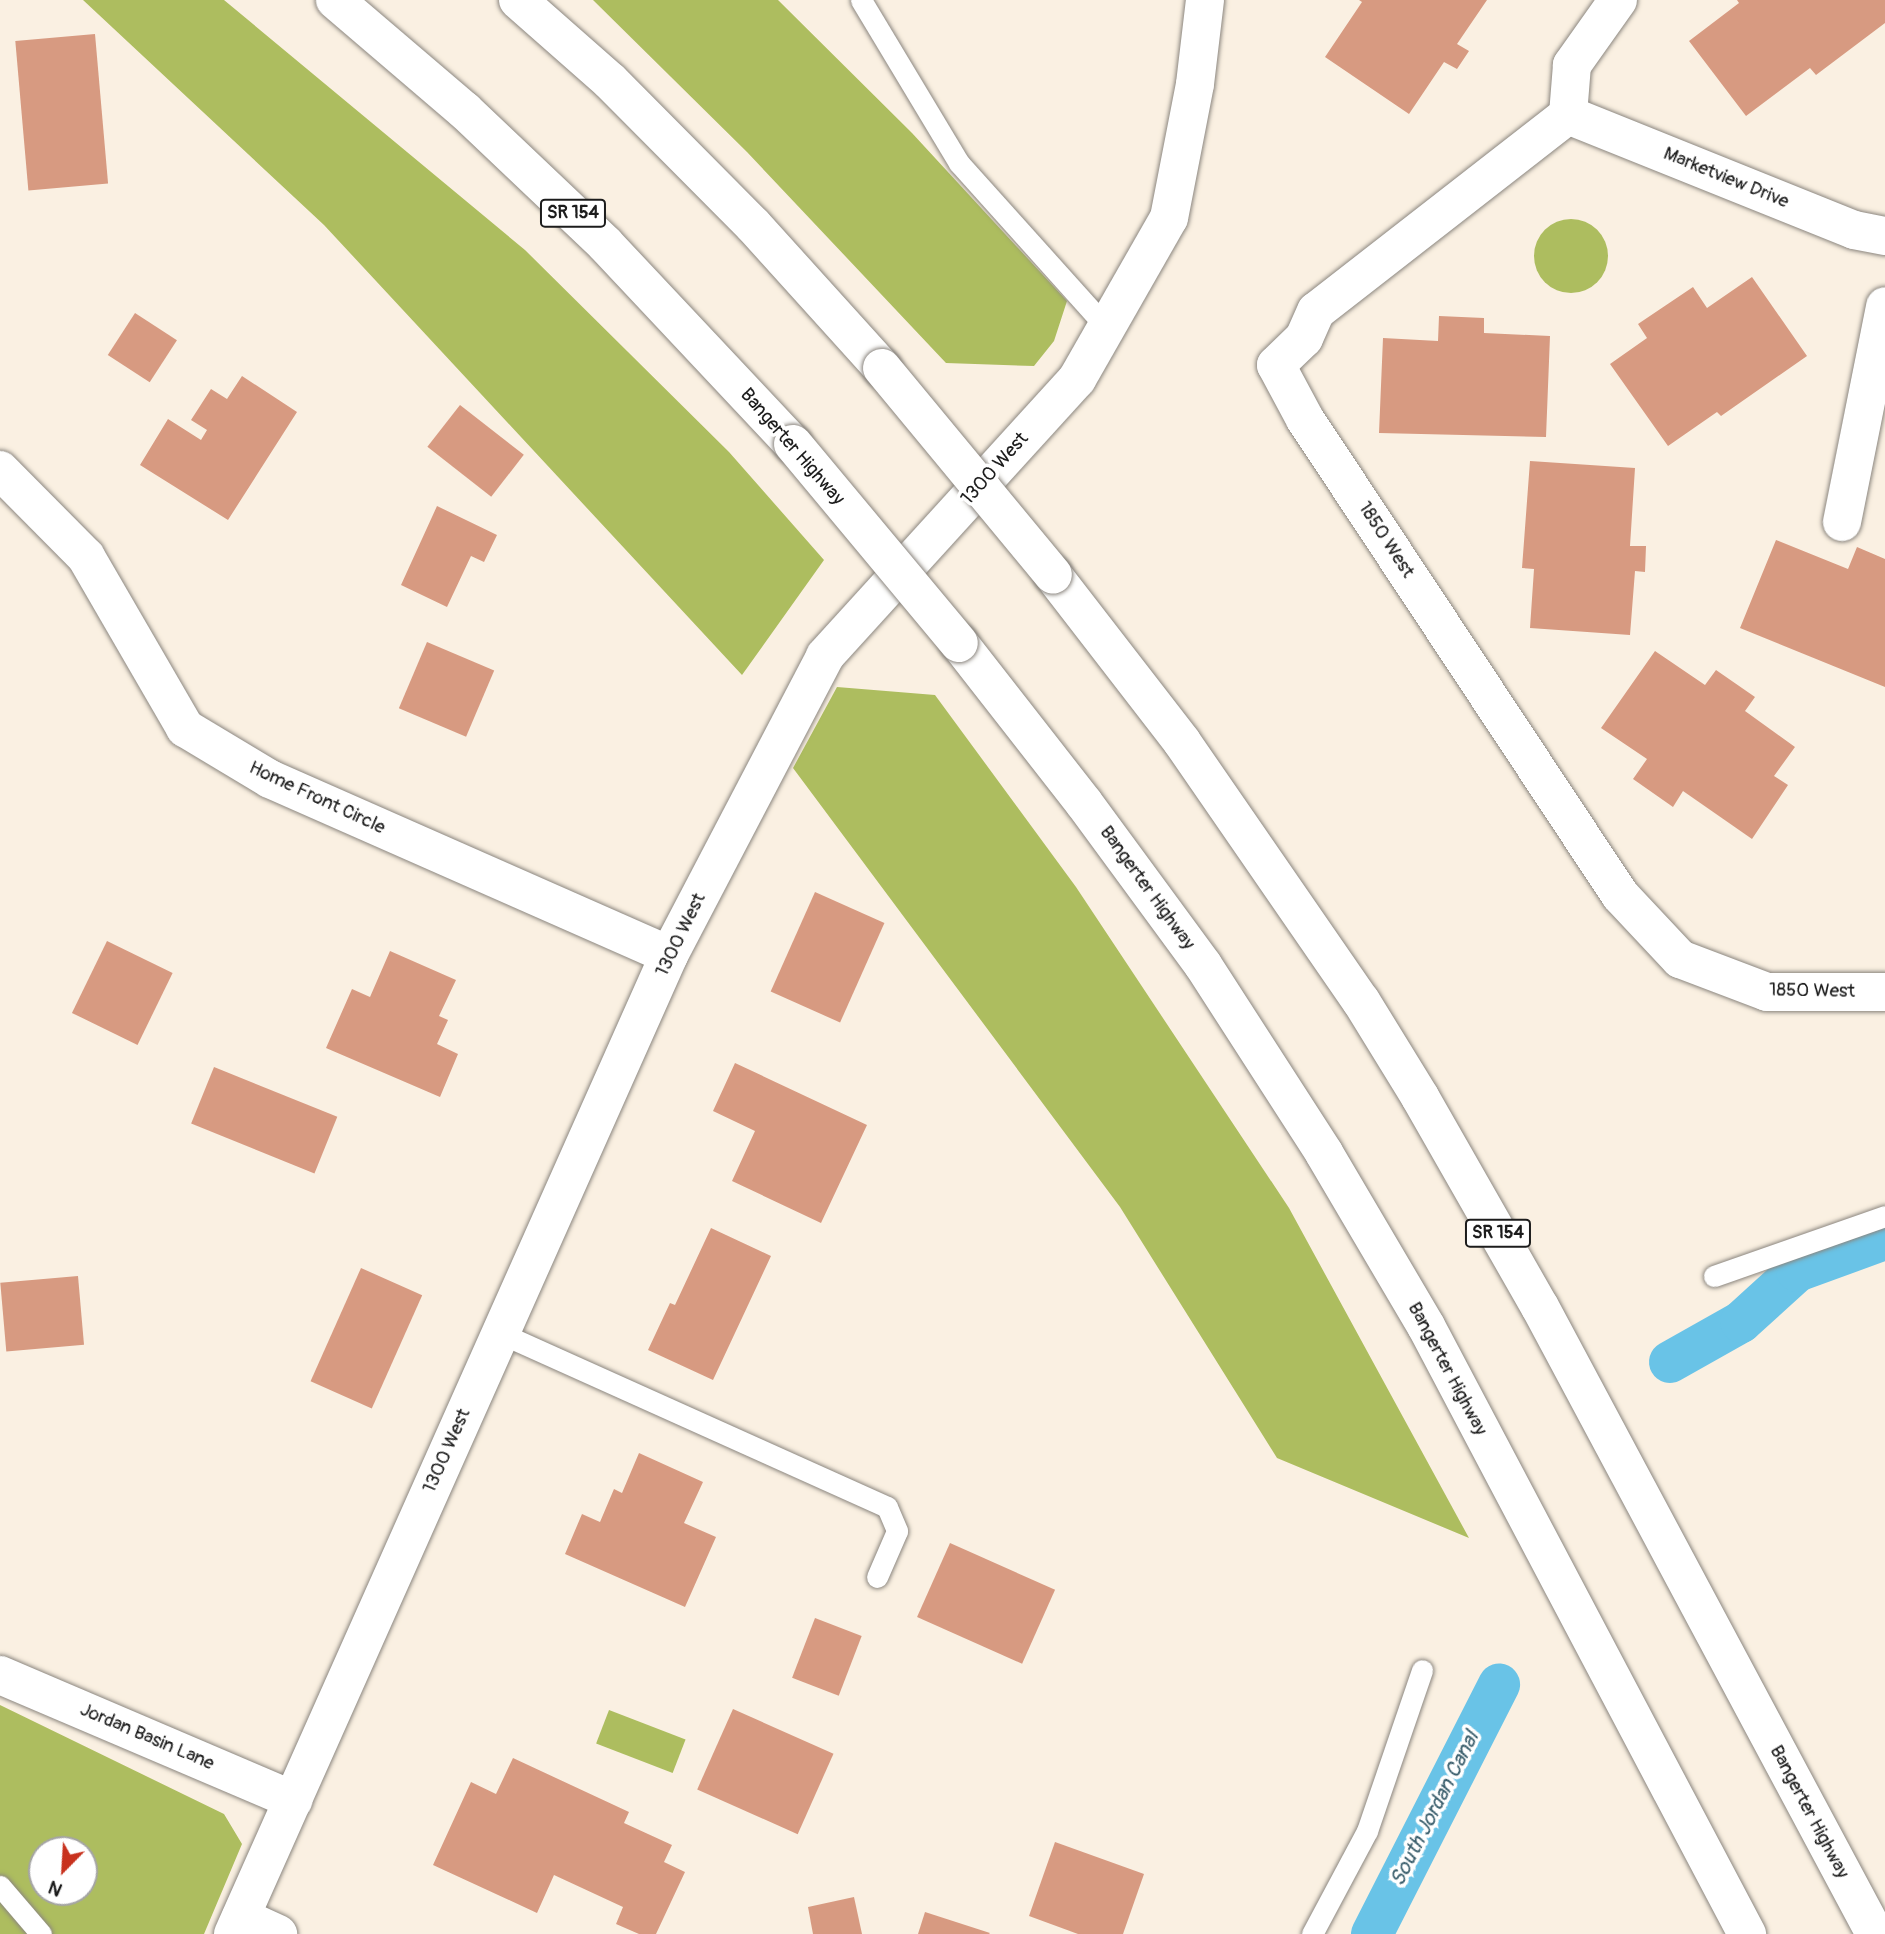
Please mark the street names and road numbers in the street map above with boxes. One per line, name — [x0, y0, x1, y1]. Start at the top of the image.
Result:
street label: Marketview Drive — [1660, 143, 1792, 213]
road number: SR 154 — [540, 198, 606, 228]
street label: Bangerter Highway — [735, 384, 849, 510]
street label: 1300 West — [956, 428, 1034, 510]
street label: 1850 West — [1353, 498, 1419, 582]
street label: Home Front Circle — [245, 756, 389, 840]
street label: Bangerter Highway — [1095, 822, 1199, 954]
street label: 1300 West — [651, 890, 711, 980]
street label: 1850 West — [1769, 979, 1855, 1003]
road number: SR 154 — [1465, 1218, 1531, 1248]
street label: Bangerter Highway — [1402, 1299, 1492, 1439]
street label: 1300 West — [418, 1405, 476, 1497]
street label: Jordan Basin Lane — [77, 1698, 217, 1776]
street label: Bangerter Highway — [1764, 1742, 1854, 1882]

